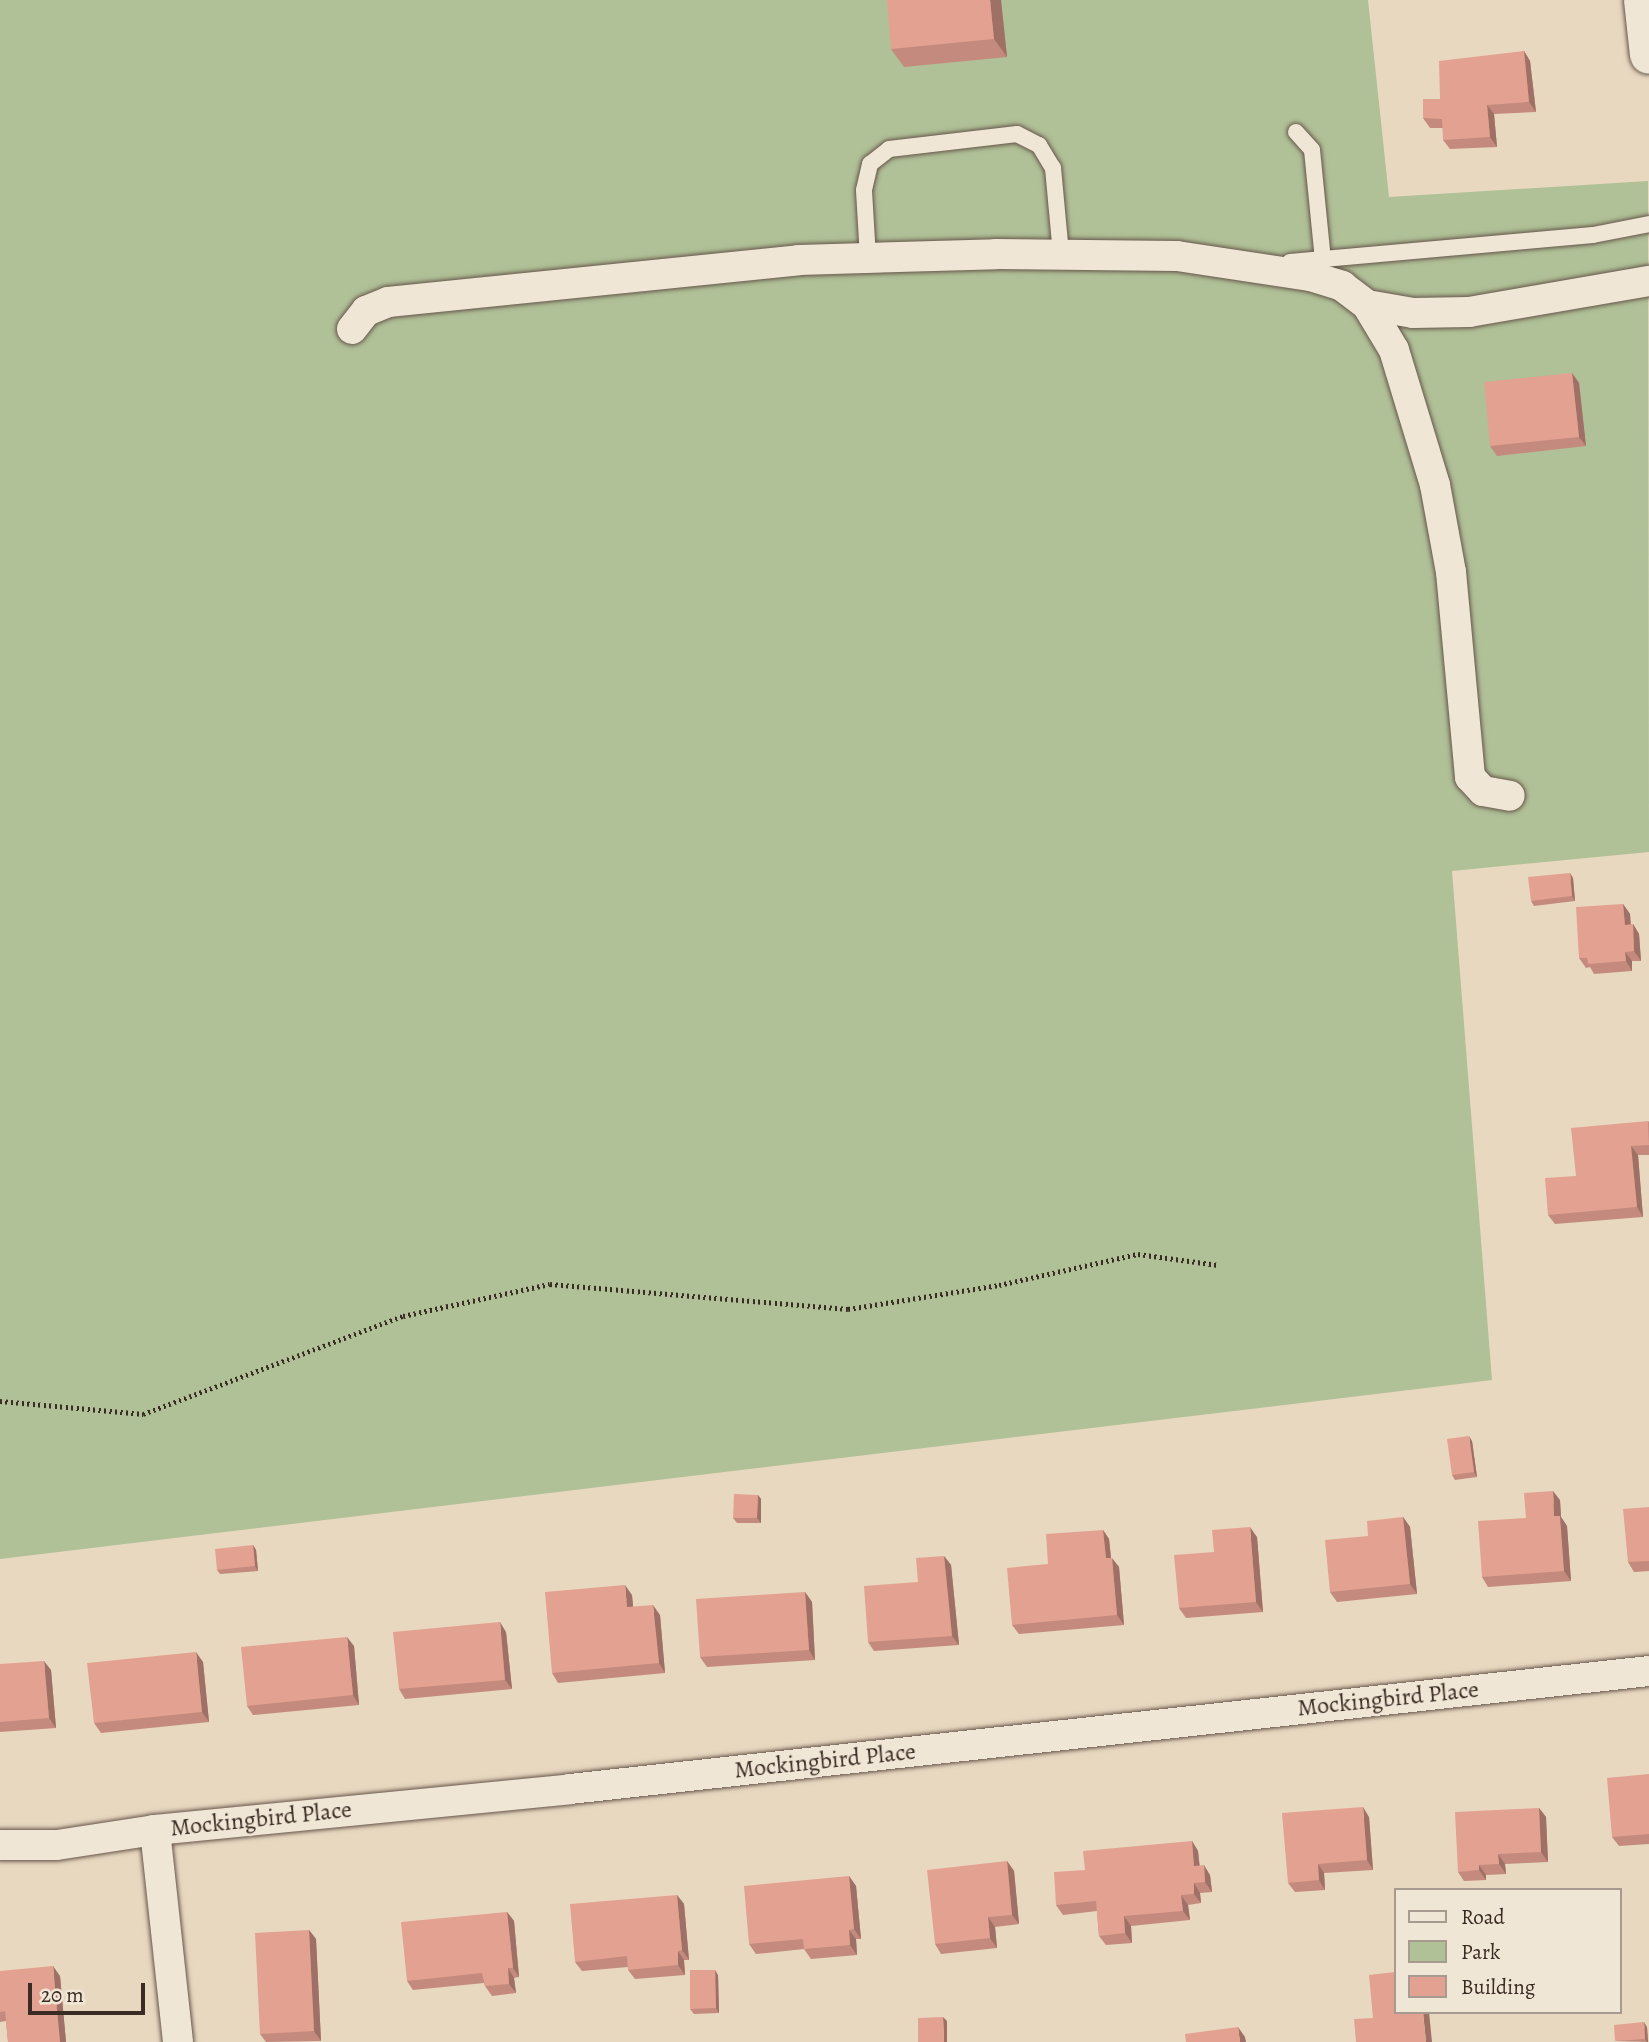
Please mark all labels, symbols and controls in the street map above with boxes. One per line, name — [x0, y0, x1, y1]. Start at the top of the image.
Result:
street label: Mockingbird Place — [1296, 1675, 1480, 1723]
street label: Mockingbird Place — [733, 1737, 917, 1785]
street label: Mockingbird Place — [169, 1795, 353, 1843]
legend — [1394, 1888, 1621, 2014]
text: Road — [1461, 1903, 1505, 1931]
text: Park — [1461, 1938, 1500, 1966]
scale bar — [32, 1968, 149, 2012]
text: Building — [1461, 1973, 1535, 2001]
text: 20 m — [41, 1981, 84, 2009]

